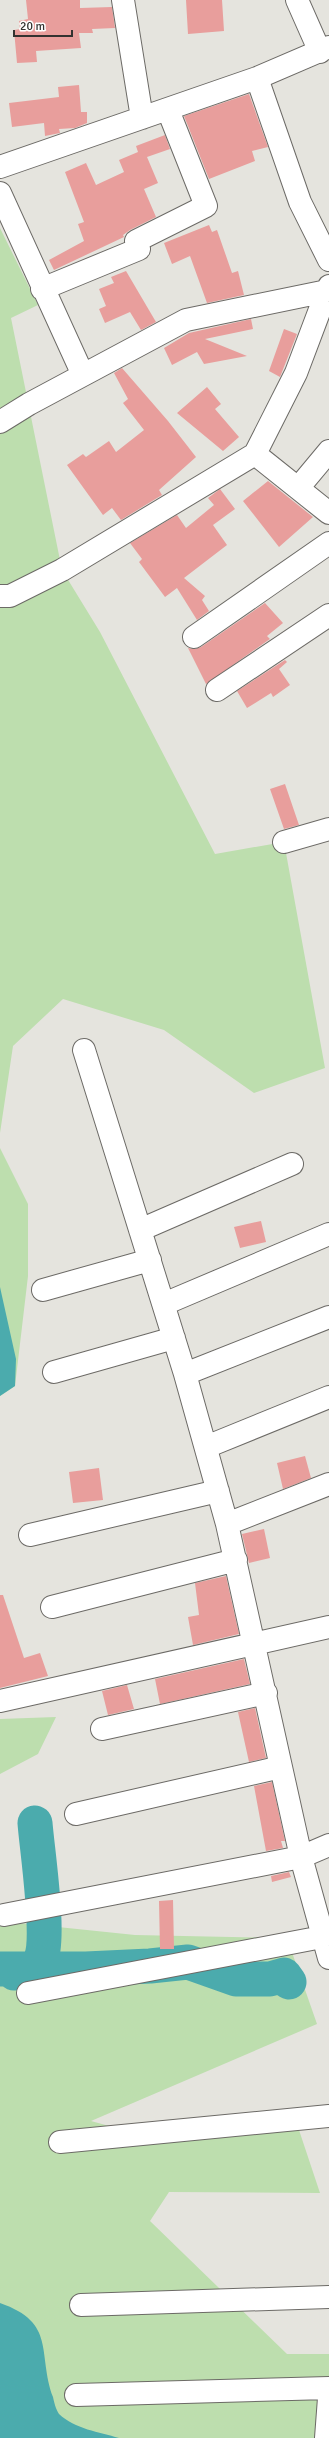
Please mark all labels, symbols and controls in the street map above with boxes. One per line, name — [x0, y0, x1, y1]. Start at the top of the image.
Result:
scale bar — [14, 12, 72, 38]
text: 20 m — [20, 19, 45, 34]

